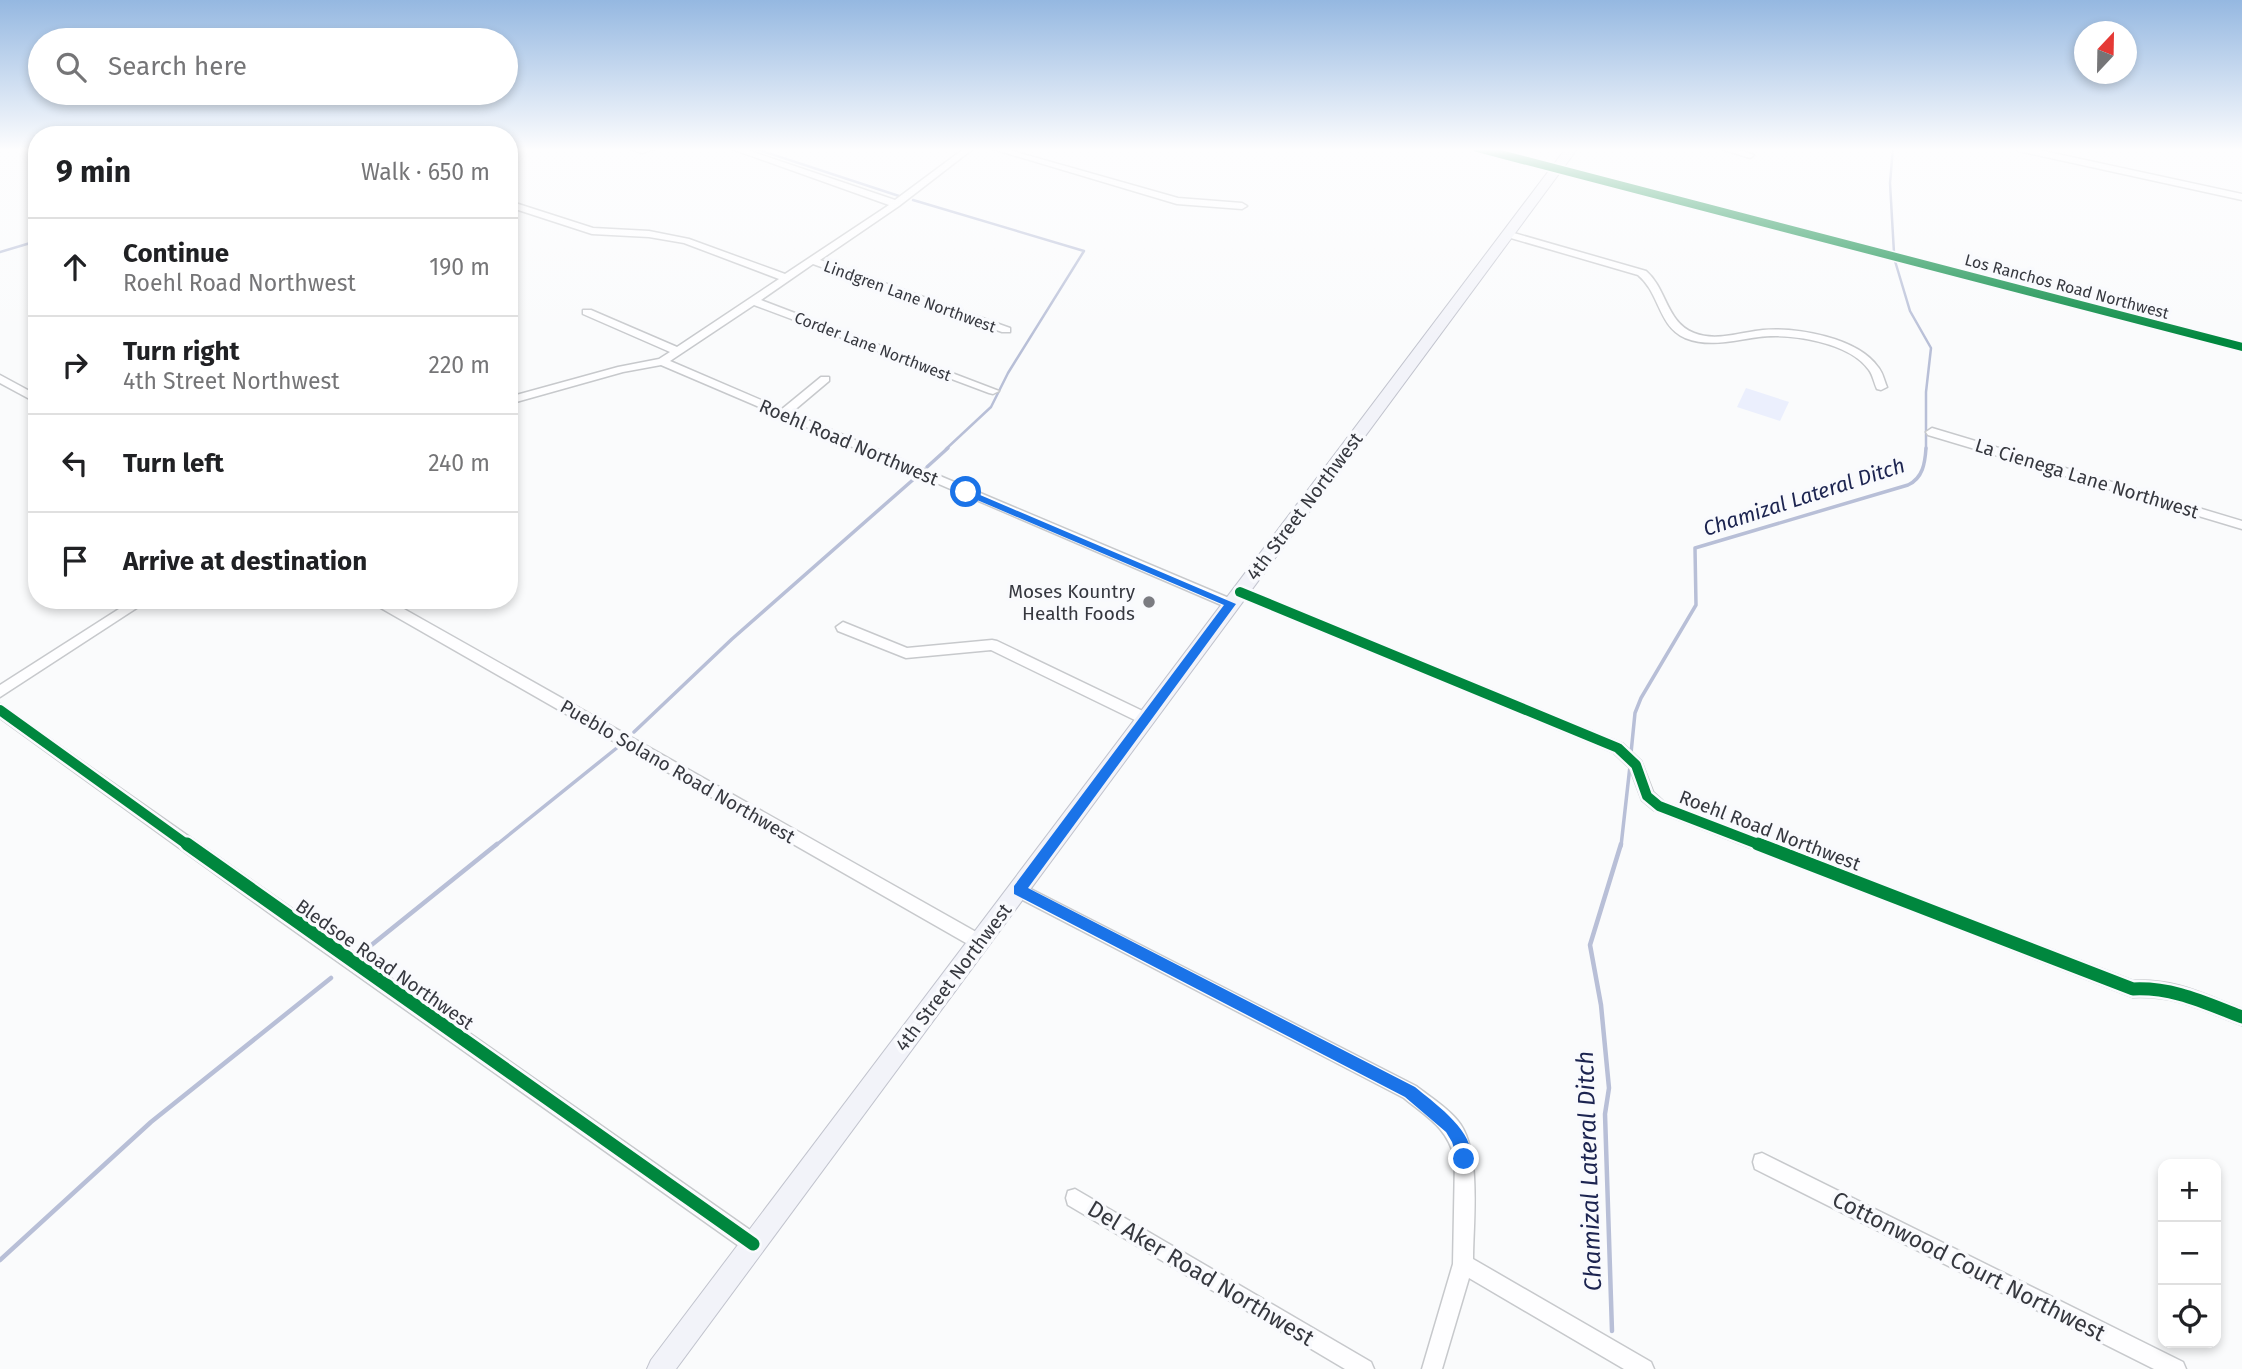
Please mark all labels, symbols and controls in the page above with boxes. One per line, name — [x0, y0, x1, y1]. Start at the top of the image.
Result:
north arrow — [2074, 21, 2137, 84]
search box — [28, 28, 518, 105]
icon: search — [52, 48, 90, 86]
text: Search here — [108, 51, 247, 82]
text: 9 min — [56, 154, 131, 190]
text: Walk · 650 m — [361, 158, 490, 186]
text: Continue — [123, 238, 229, 269]
icon: ahead — [56, 248, 94, 286]
street label: Los Ranchos Road Northwest — [1963, 250, 2171, 323]
text: 190 m — [429, 253, 490, 281]
street label: Lindgren Lane Northwest — [821, 256, 999, 337]
text: Roehl Road Northwest — [123, 269, 356, 297]
street label: Corder Lane Northwest — [792, 308, 954, 385]
text: Turn right — [123, 336, 240, 367]
icon: right — [56, 346, 94, 384]
text: 220 m — [429, 351, 490, 379]
text: 4th Street Northwest — [123, 367, 339, 395]
street label: Roehl Road Northwest — [756, 394, 942, 491]
street label: 4th Street Northwest — [1241, 428, 1367, 585]
street label: La Cienega Lane Northwest — [1972, 433, 2202, 524]
icon: left — [56, 444, 94, 482]
text: Turn left — [123, 448, 224, 479]
text: 240 m — [428, 449, 490, 477]
water label: Chamizal Lateral Ditch — [1700, 452, 1908, 542]
route start — [950, 476, 981, 507]
icon: arrive — [56, 542, 94, 580]
text: Arrive at destination — [123, 546, 367, 577]
place label: Moses Kountry Health Foods — [1008, 580, 1136, 625]
marker: Moses Kountry Health Foods — [1141, 594, 1157, 610]
street label: Pueblo Solano Road Northwest — [556, 695, 799, 848]
street label: Roehl Road Northwest — [1676, 785, 1864, 876]
street label: Bledsoe Road Northwest — [291, 894, 478, 1035]
street label: 4th Street Northwest — [890, 899, 1016, 1056]
water label: Chamizal Lateral Ditch — [1571, 1050, 1607, 1292]
route end — [1448, 1143, 1479, 1174]
map controls — [2158, 1159, 2221, 1348]
button: + — [2158, 1159, 2221, 1222]
street label: Cottonwood Court Northwest — [1828, 1185, 2111, 1347]
street label: Del Aker Road Northwest — [1083, 1194, 1320, 1352]
button: − — [2158, 1222, 2221, 1285]
button: locate — [2158, 1285, 2221, 1348]

